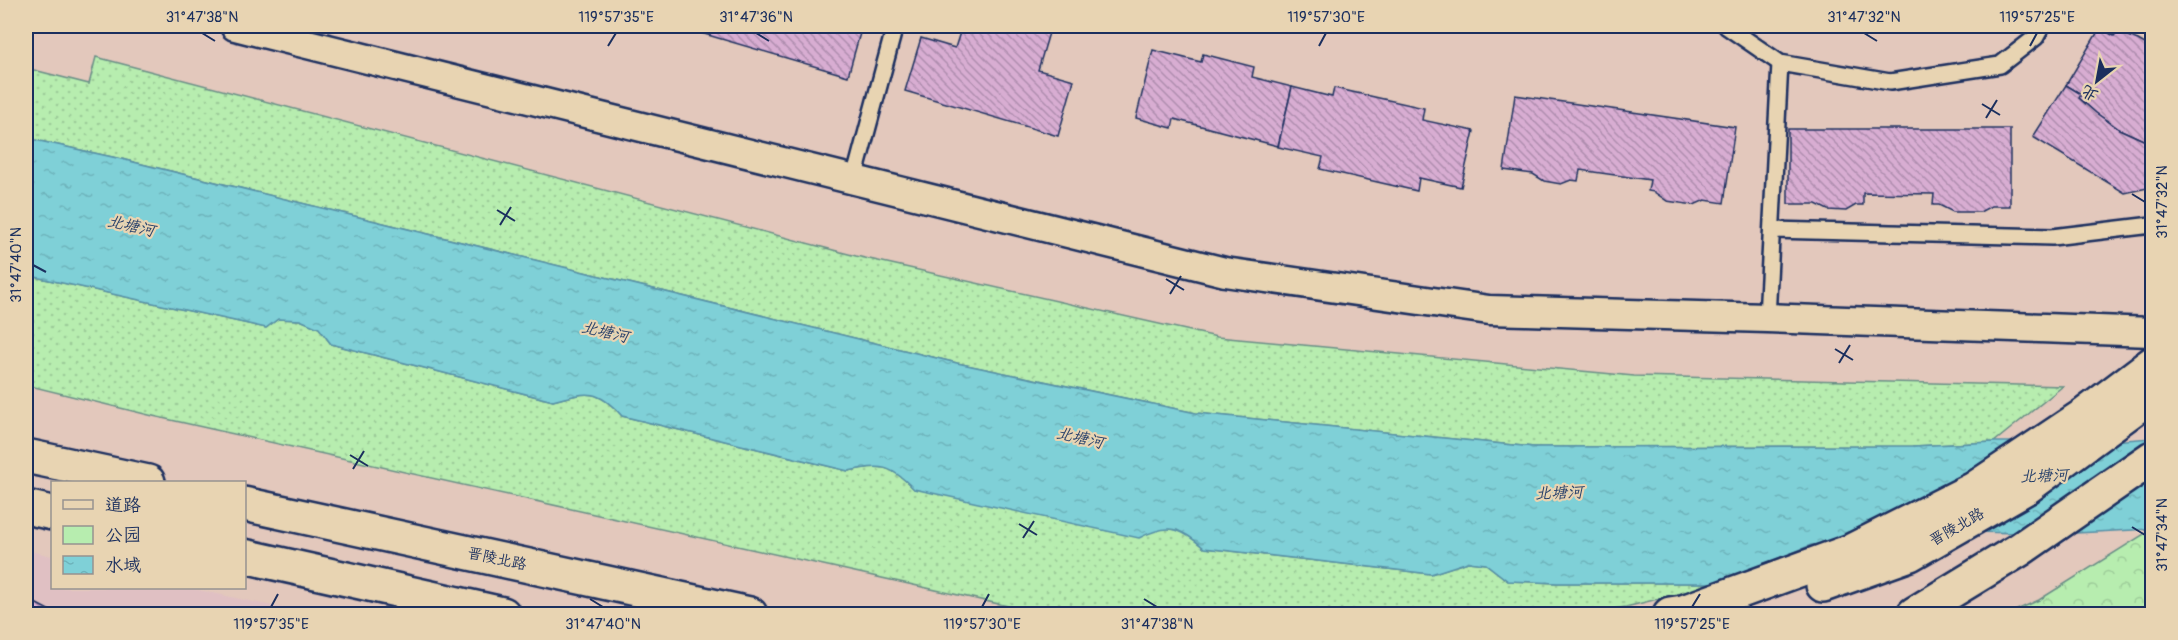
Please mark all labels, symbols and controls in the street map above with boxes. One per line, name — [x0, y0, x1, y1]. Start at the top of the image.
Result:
text: 31°47'38"N — [166, 8, 238, 27]
text: 119°57'35"E — [578, 8, 654, 27]
text: 31°47'36"N — [719, 8, 793, 27]
text: 119°57'30"E — [1287, 8, 1365, 27]
text: 31°47'32"N — [1827, 8, 1901, 27]
text: 119°57'25"E — [1999, 8, 2075, 27]
north arrow — [2067, 51, 2127, 111]
text: 北 — [2078, 80, 2102, 106]
text: 31°47'32"N — [2153, 165, 2172, 239]
water label: 北塘河 — [105, 211, 160, 242]
text: 31°47'40"N — [7, 227, 26, 303]
water label: 北塘河 — [579, 317, 634, 348]
water label: 北塘河 — [1054, 423, 1109, 454]
water label: 北塘河 — [2020, 465, 2071, 487]
legend — [51, 481, 246, 589]
water label: 北塘河 — [1535, 482, 1586, 504]
text: 道路 — [105, 494, 141, 517]
text: 31°47'34"N — [2153, 498, 2172, 572]
street label: 晋陵北路 — [1926, 504, 1988, 550]
text: 公园 — [105, 524, 141, 547]
street label: 晋陵北路 — [466, 543, 528, 575]
text: 水域 — [105, 554, 141, 577]
text: 119°57'35"E — [233, 615, 309, 634]
text: 31°47'40"N — [565, 615, 641, 634]
text: 119°57'30"E — [943, 615, 1021, 634]
text: 31°47'38"N — [1121, 615, 1193, 634]
text: 119°57'25"E — [1654, 615, 1730, 634]

